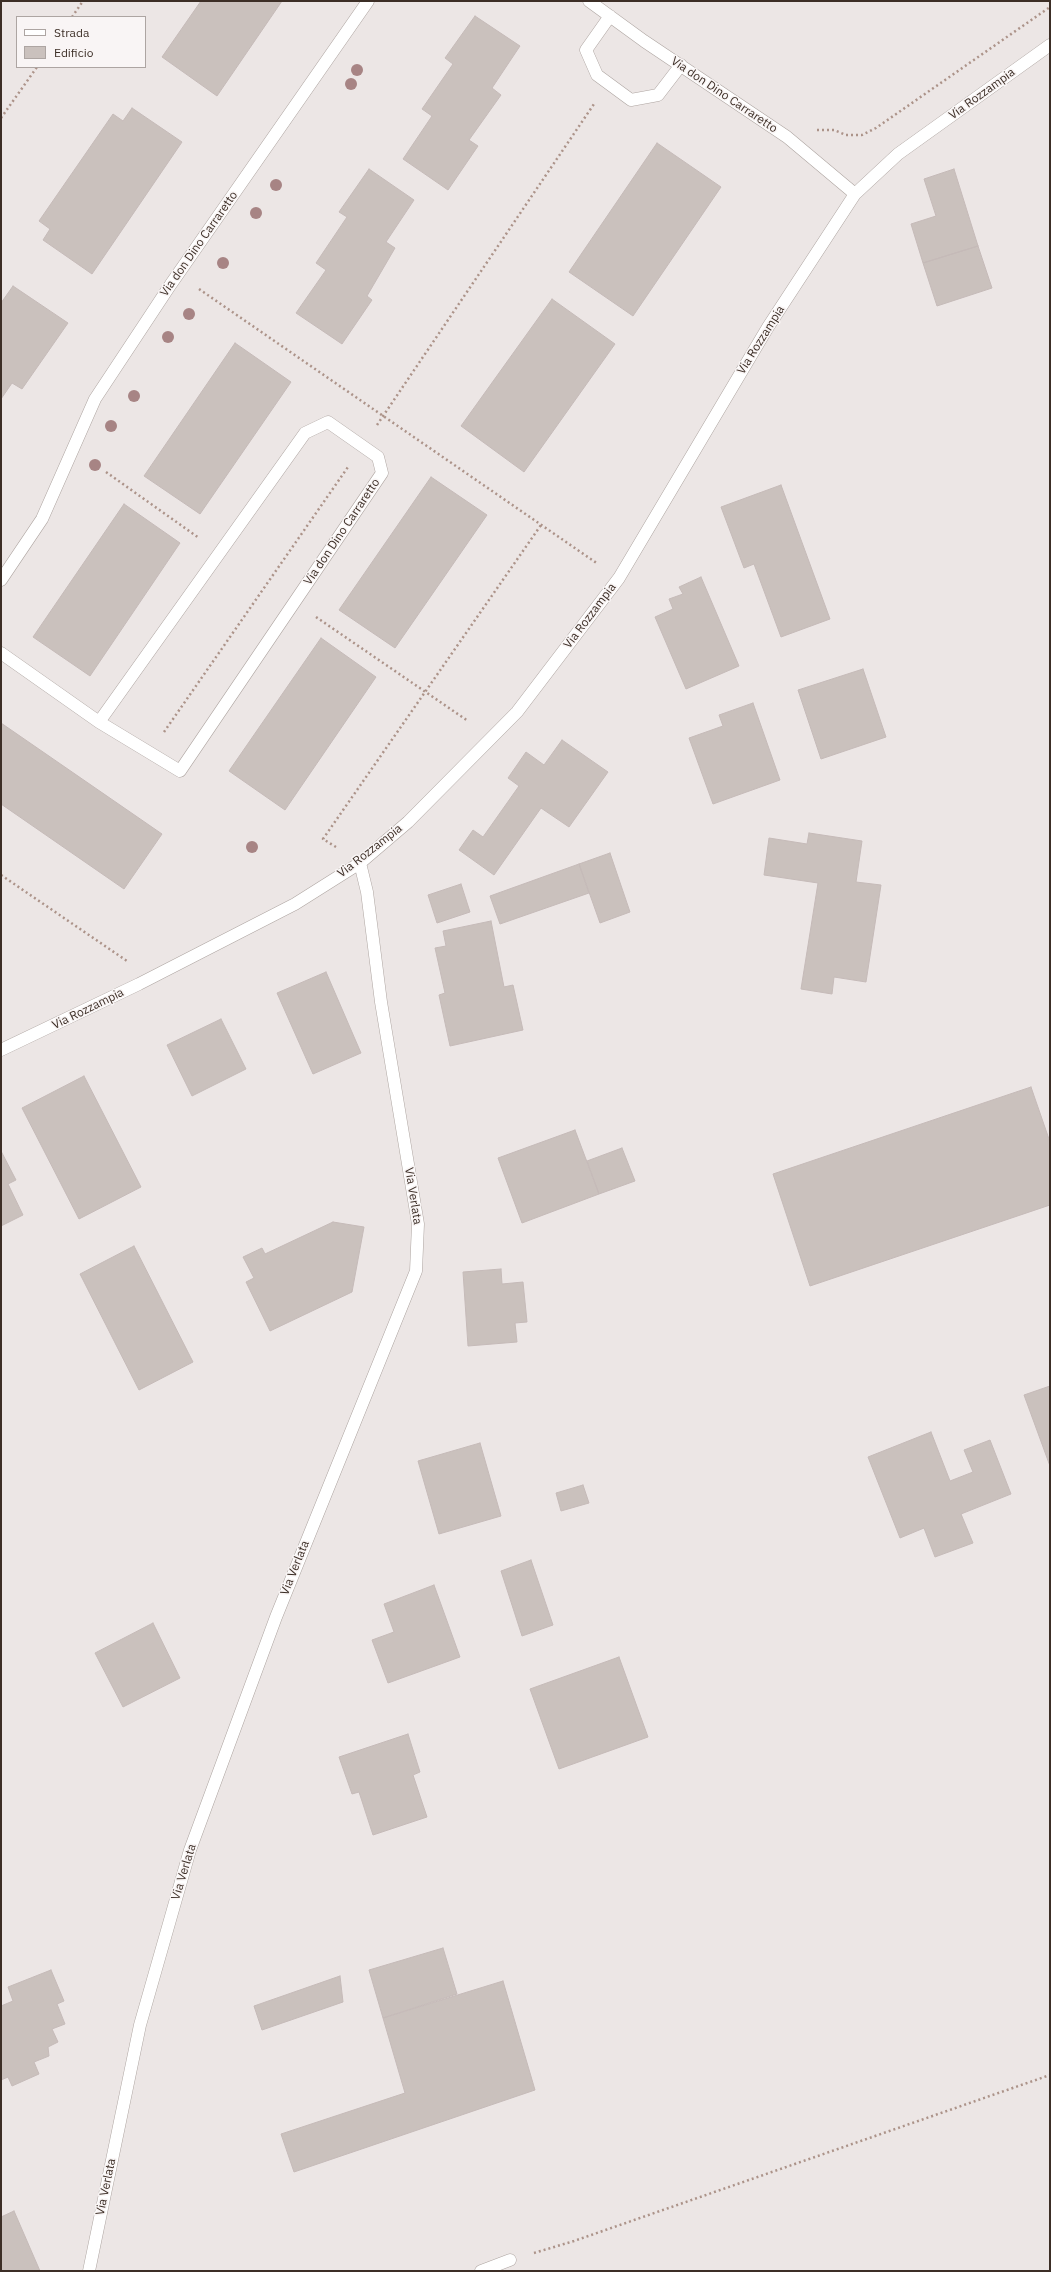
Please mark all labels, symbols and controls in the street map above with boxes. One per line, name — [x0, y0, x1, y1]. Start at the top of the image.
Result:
legend — [16, 16, 146, 68]
text: Strada — [54, 25, 89, 40]
text: Edificio — [54, 45, 93, 60]
street label: Via don Dino Carraretto — [668, 54, 780, 136]
street label: Via Rozzampia — [946, 65, 1018, 123]
street label: Via don Dino Carraretto — [157, 189, 241, 299]
street label: Via Rozzampia — [734, 303, 788, 377]
street label: Via don Dino Carraretto — [301, 476, 383, 588]
street label: Via Rozzampia — [561, 580, 619, 652]
street label: Via Rozzampia — [335, 821, 405, 881]
street label: Via Rozzampia — [50, 985, 126, 1033]
street label: Via Verlata — [401, 1166, 425, 1226]
street label: Via Verlata — [278, 1539, 312, 1597]
street label: Via Verlata — [169, 1842, 199, 1902]
street label: Via Verlata — [93, 2157, 119, 2217]

